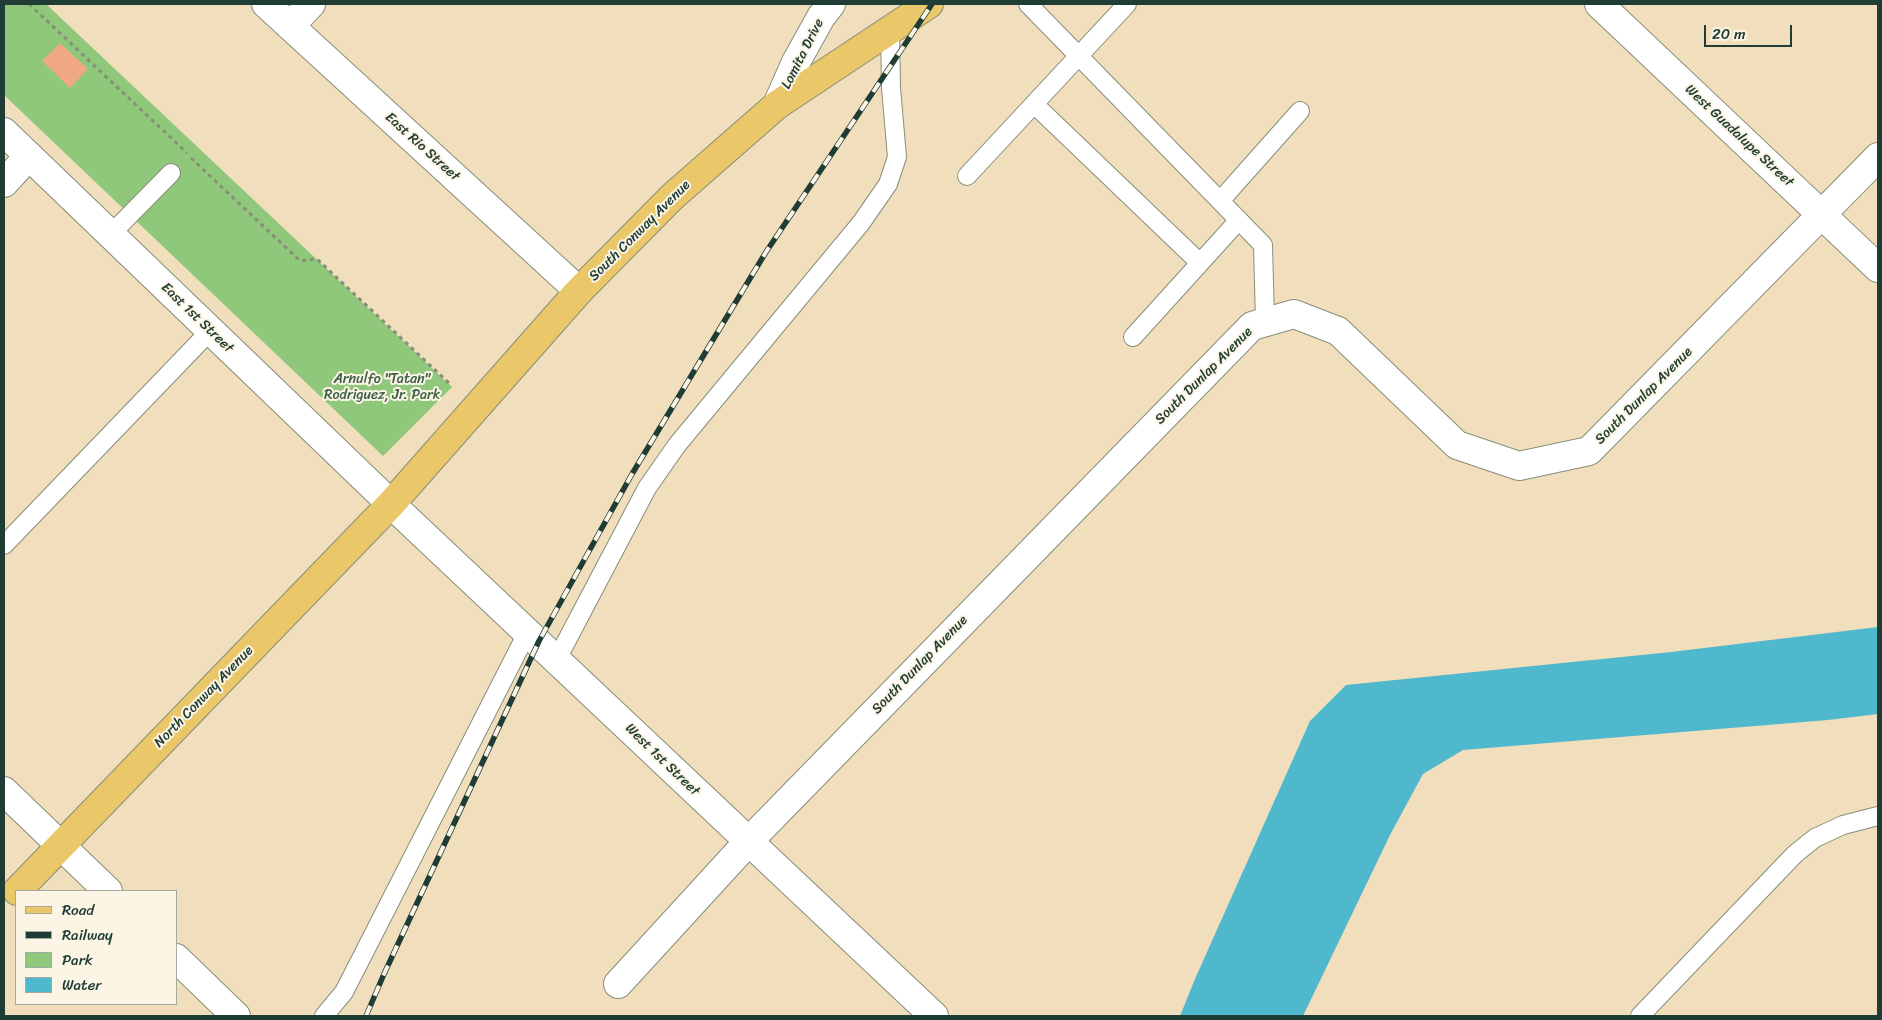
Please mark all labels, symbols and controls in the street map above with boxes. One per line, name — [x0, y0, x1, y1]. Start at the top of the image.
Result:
scale bar — [1707, 15, 1794, 47]
street label: Lomita Drive — [778, 16, 828, 92]
text: 20 m — [1712, 21, 1746, 47]
street label: West Guadalupe Street — [1681, 81, 1797, 191]
street label: East Rio Street — [381, 109, 463, 185]
street label: South Conway Avenue — [586, 177, 694, 285]
street label: East 1st Street — [157, 279, 237, 357]
street label: South Dunlap Avenue — [1152, 324, 1256, 428]
street label: South Dunlap Avenue — [1592, 344, 1696, 448]
park label: Arnulfo "Tatan" Rodriguez, Jr. Park — [324, 371, 440, 404]
street label: South Dunlap Avenue — [869, 612, 971, 718]
street label: North Conway Avenue — [151, 643, 257, 751]
street label: West 1st Street — [621, 720, 703, 800]
legend — [15, 890, 178, 1005]
text: Road — [62, 897, 94, 923]
text: Railway — [62, 922, 113, 948]
text: Park — [62, 947, 93, 973]
text: Water — [62, 972, 102, 998]

